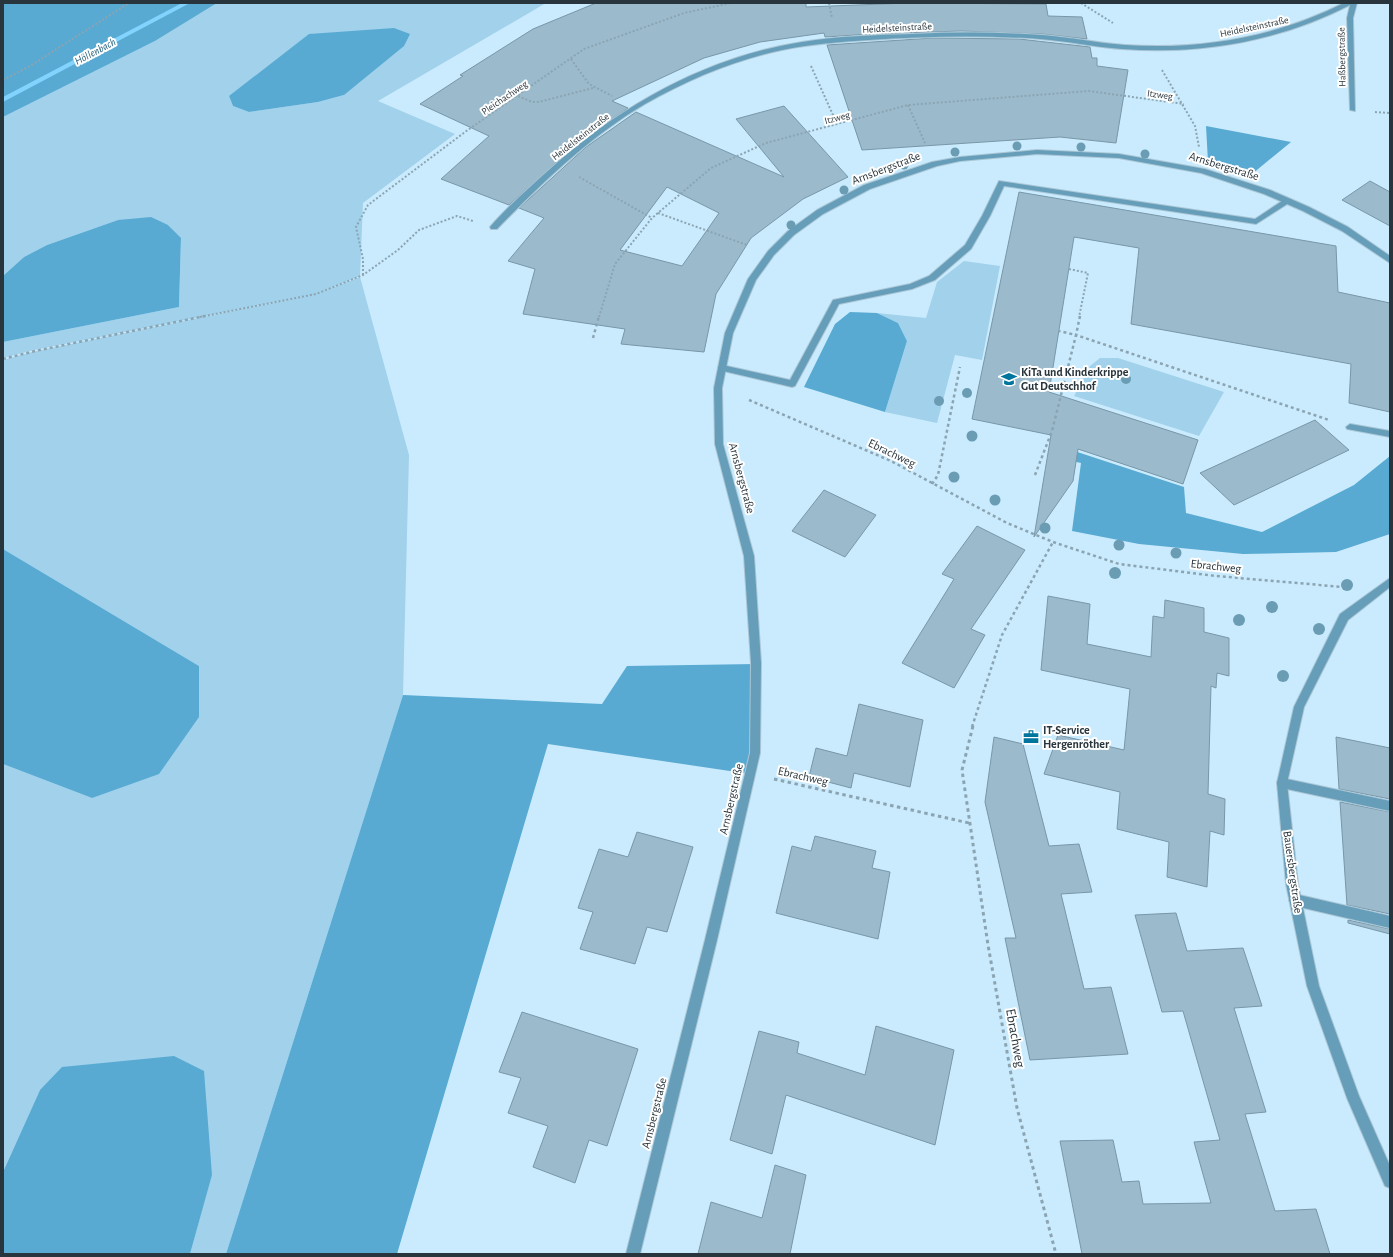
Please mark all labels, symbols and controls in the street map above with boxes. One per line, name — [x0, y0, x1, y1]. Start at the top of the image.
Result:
street label: Heidelsteinstraße — [1219, 15, 1290, 39]
street label: Heidelsteinstraße — [862, 21, 932, 35]
street label: Haßbergstraße — [1336, 27, 1348, 87]
water label: Höllenbach — [73, 36, 118, 67]
street label: Pleichachweg — [480, 79, 530, 117]
street label: Itzweg — [1146, 88, 1173, 102]
street label: Itzweg — [823, 110, 851, 126]
street label: Heidelsteinstraße — [550, 111, 611, 162]
street label: Arnsbergstraße — [850, 149, 922, 187]
street label: Arnsbergstraße — [1188, 150, 1260, 182]
place label: KiTa und Kinderkrippe Gut Deutschhof — [1021, 366, 1129, 392]
school or university icon: KiTa und Kinderkrippe Gut Deutschhof — [1000, 370, 1018, 388]
street label: Ebrachweg — [866, 436, 918, 470]
street label: Arnsbergstraße — [727, 441, 757, 515]
street label: Ebrachweg — [1190, 557, 1242, 575]
place label: IT-Service Hergenröther — [1043, 724, 1110, 750]
office icon: IT-Service Hergenröther — [1022, 728, 1040, 746]
street label: Arnsbergstraße — [717, 762, 745, 836]
street label: Ebrachweg — [777, 764, 829, 788]
street label: Bauersbergstraße — [1281, 830, 1305, 914]
street label: Ebrachweg — [1003, 1008, 1027, 1069]
street label: Arnsbergstraße — [639, 1076, 669, 1150]

